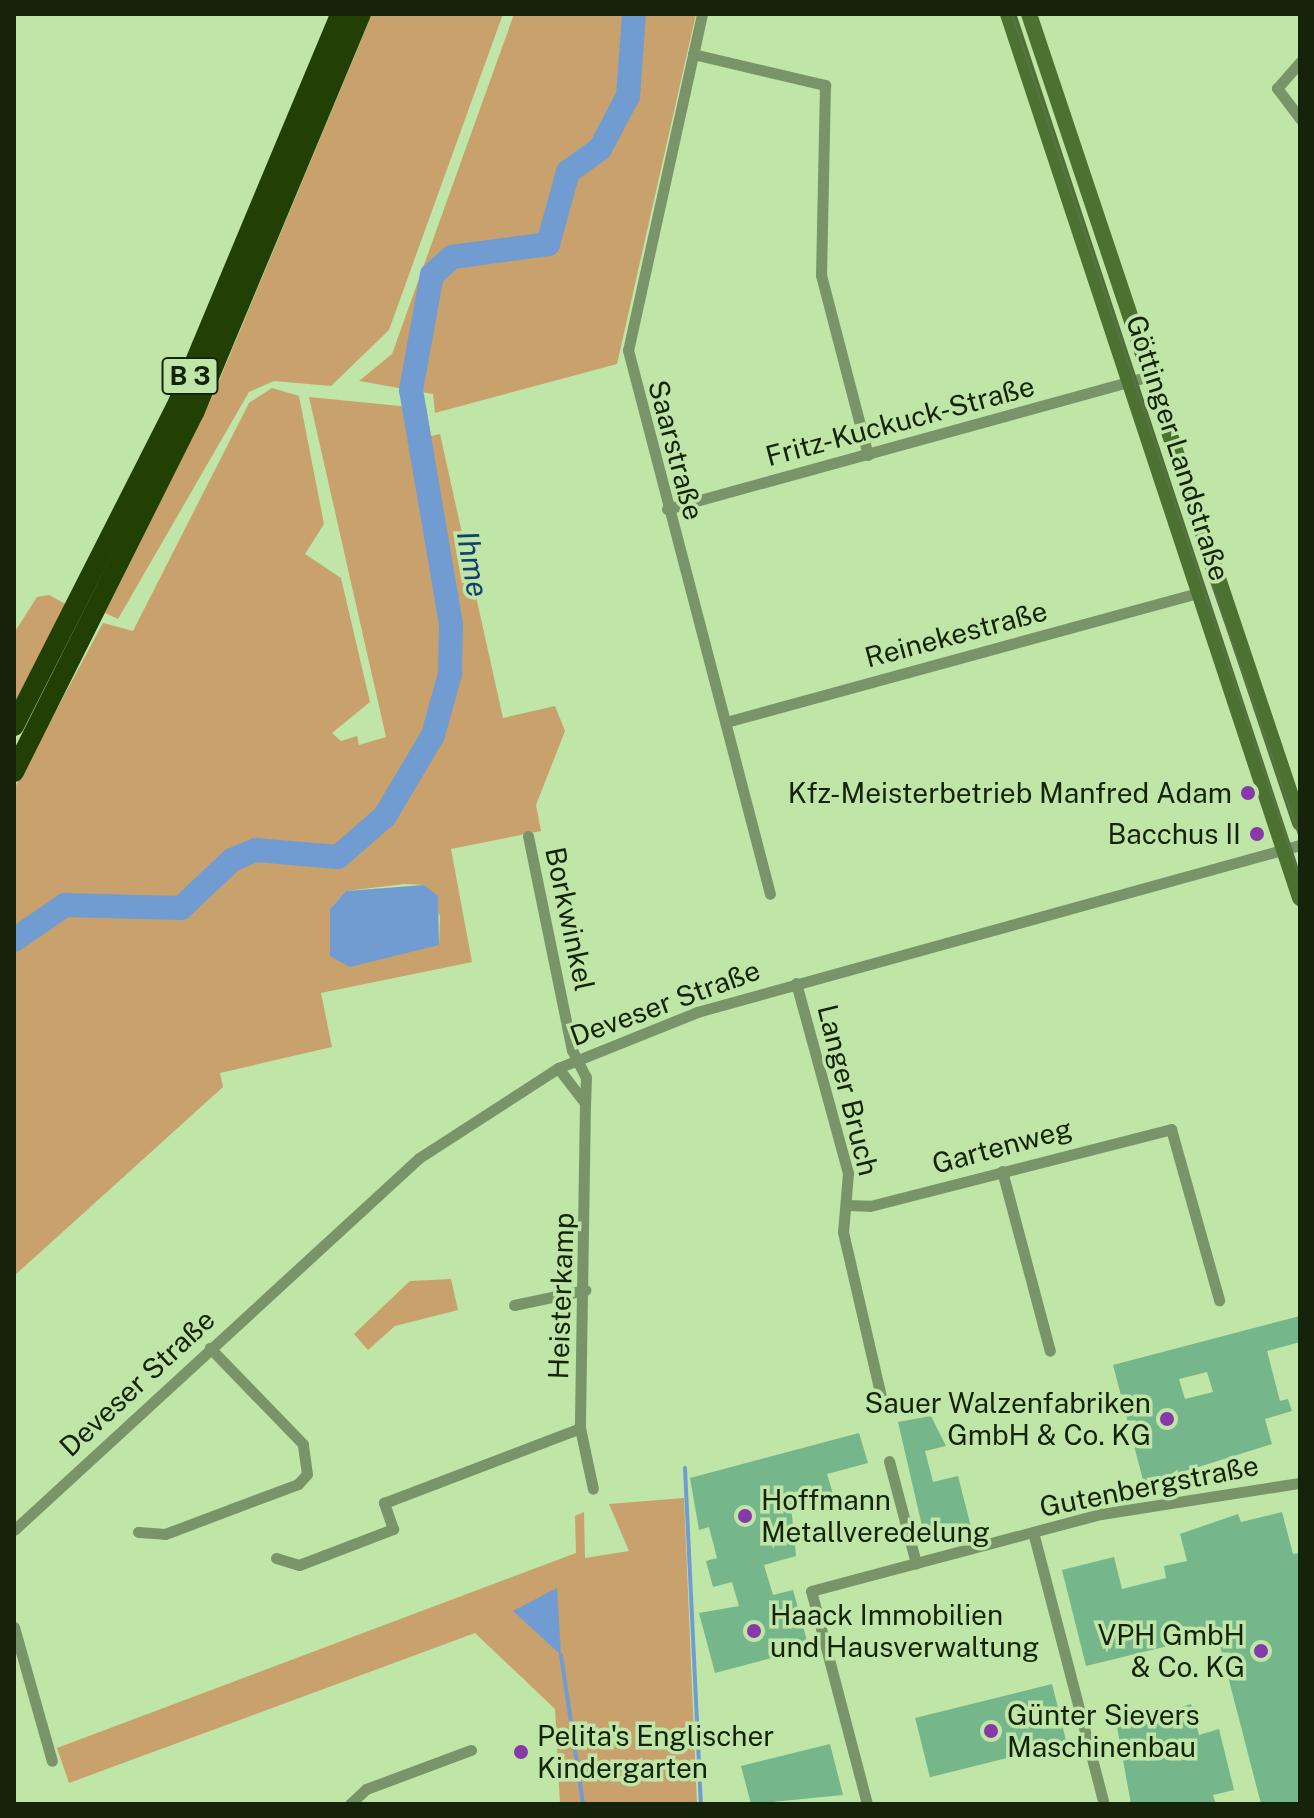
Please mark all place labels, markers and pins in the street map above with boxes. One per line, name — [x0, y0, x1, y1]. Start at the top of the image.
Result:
place label: Kfz-Meisterbetrieb Manfred Adam — [788, 776, 1232, 810]
marker: Kfz-Meisterbetrieb Manfred Adam — [1239, 784, 1257, 802]
place label: Bacchus II — [1107, 817, 1241, 851]
marker: Bacchus II — [1248, 825, 1266, 843]
place label: Sauer Walzenfabriken GmbH & Co. KG — [864, 1386, 1151, 1452]
marker: Sauer Walzenfabriken GmbH & Co. KG — [1158, 1410, 1176, 1428]
place label: Hoffmann Metallveredelung — [761, 1483, 990, 1549]
marker: Hoffmann Metallveredelung — [736, 1507, 754, 1525]
place label: Haack Immobilien und Hausverwaltung — [770, 1598, 1040, 1664]
place label: VPH GmbH & Co. KG — [1097, 1618, 1245, 1684]
marker: Haack Immobilien und Hausverwaltung — [745, 1622, 763, 1640]
marker: VPH GmbH & Co. KG — [1252, 1642, 1270, 1660]
place label: Günter Sievers Maschinenbau — [1007, 1698, 1200, 1764]
place label: Pelita's Englischer Kindergarten — [537, 1719, 774, 1785]
marker: Günter Sievers Maschinenbau — [982, 1722, 1000, 1740]
marker: Pelita's Englischer Kindergarten — [512, 1743, 530, 1761]

